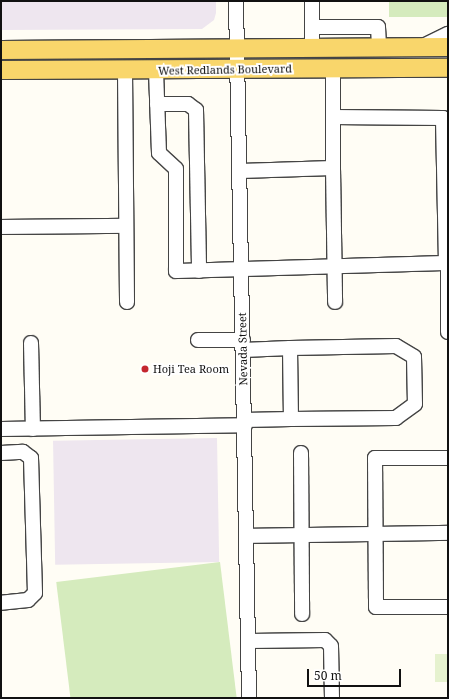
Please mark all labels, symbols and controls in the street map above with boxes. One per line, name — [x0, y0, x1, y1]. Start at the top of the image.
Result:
street label: West Redlands Boulevard — [158, 62, 292, 78]
street label: Nevada Street — [236, 312, 250, 386]
place label: Hoji Tea Room — [153, 362, 229, 376]
marker: Hoji Tea Room — [140, 364, 150, 374]
scale bar — [309, 661, 403, 687]
text: 50 m — [314, 667, 342, 684]

